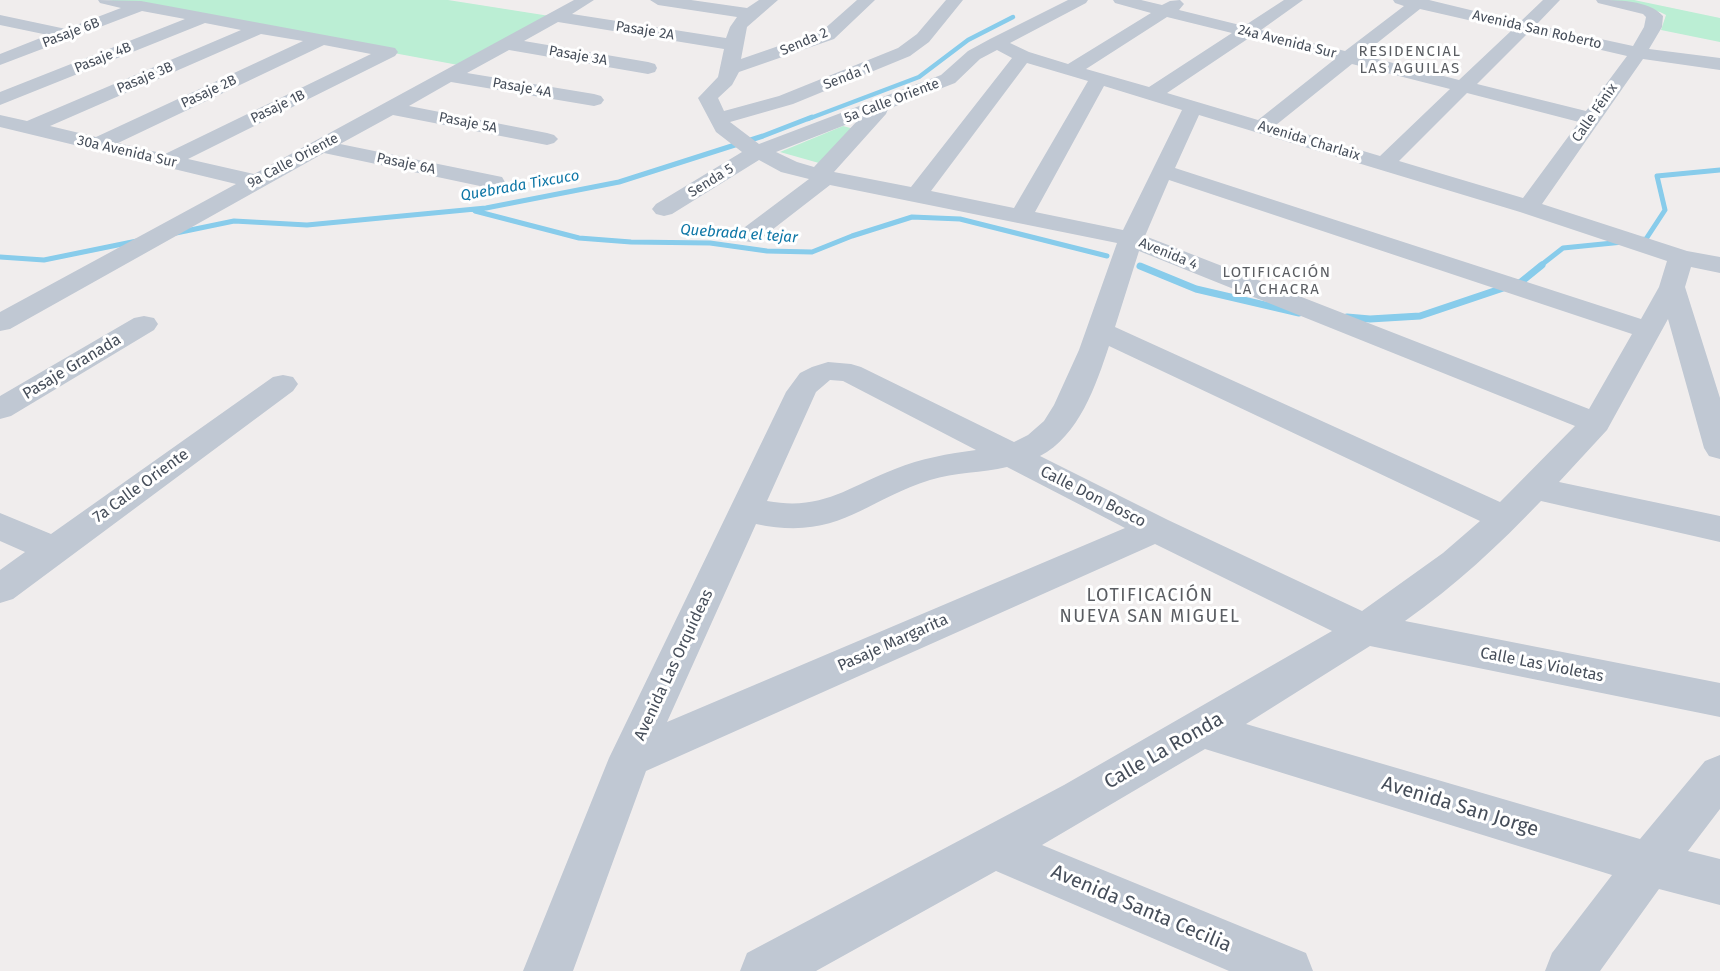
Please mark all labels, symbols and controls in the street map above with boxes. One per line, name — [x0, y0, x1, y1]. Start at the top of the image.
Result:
street label: Avenida San Roberto — [1471, 7, 1603, 53]
street label: Pasaje 6B — [40, 14, 102, 52]
street label: Pasaje 2A — [615, 18, 675, 44]
street label: 24a Avenida Sur — [1236, 22, 1338, 62]
street label: Senda 2 — [778, 24, 830, 60]
street label: Pasaje 4B — [72, 39, 134, 77]
street label: Pasaje 3A — [547, 43, 609, 69]
district label: RESIDENCIAL LAS AGUILAS — [1359, 43, 1461, 78]
street label: Pasaje 3B — [114, 59, 176, 97]
street label: Senda 1 — [821, 60, 873, 94]
street label: Pasaje 2B — [179, 72, 239, 112]
street label: Pasaje 4A — [491, 75, 553, 101]
street label: 5a Calle Oriente — [842, 75, 942, 127]
street label: Calle Fénix — [1569, 80, 1621, 146]
street label: Pasaje 1B — [248, 87, 308, 127]
street label: Pasaje 5A — [437, 109, 499, 137]
street label: Avenida Charlaix — [1256, 118, 1362, 164]
street label: 9a Calle Oriente — [245, 130, 341, 192]
street label: 30a Avenida Sur — [76, 132, 178, 172]
street label: Pasaje 6A — [375, 150, 437, 178]
street label: Senda 5 — [685, 161, 737, 201]
water label: Quebrada Tixcuco — [459, 167, 581, 205]
water label: Quebrada el tejar — [680, 221, 798, 247]
street label: Avenida 4 — [1136, 235, 1200, 273]
district label: LOTIFICACIÓN LA CHACRA — [1223, 264, 1331, 299]
street label: Pasaje Granada — [19, 330, 125, 404]
street label: 7a Calle Oriente — [90, 445, 192, 527]
street label: Calle Don Bosco — [1037, 462, 1149, 532]
district label: LOTIFICACIÓN NUEVA SAN MIGUEL — [1060, 585, 1240, 628]
street label: Avenida Las Orquídeas — [631, 586, 717, 744]
street label: Pasaje Margarita — [835, 610, 951, 676]
street label: Calle Las Violetas — [1479, 644, 1605, 686]
street label: Calle La Ronda — [1100, 707, 1228, 795]
street label: Avenida San Jorge — [1379, 772, 1541, 842]
street label: Avenida Santa Cecilia — [1047, 860, 1235, 958]

